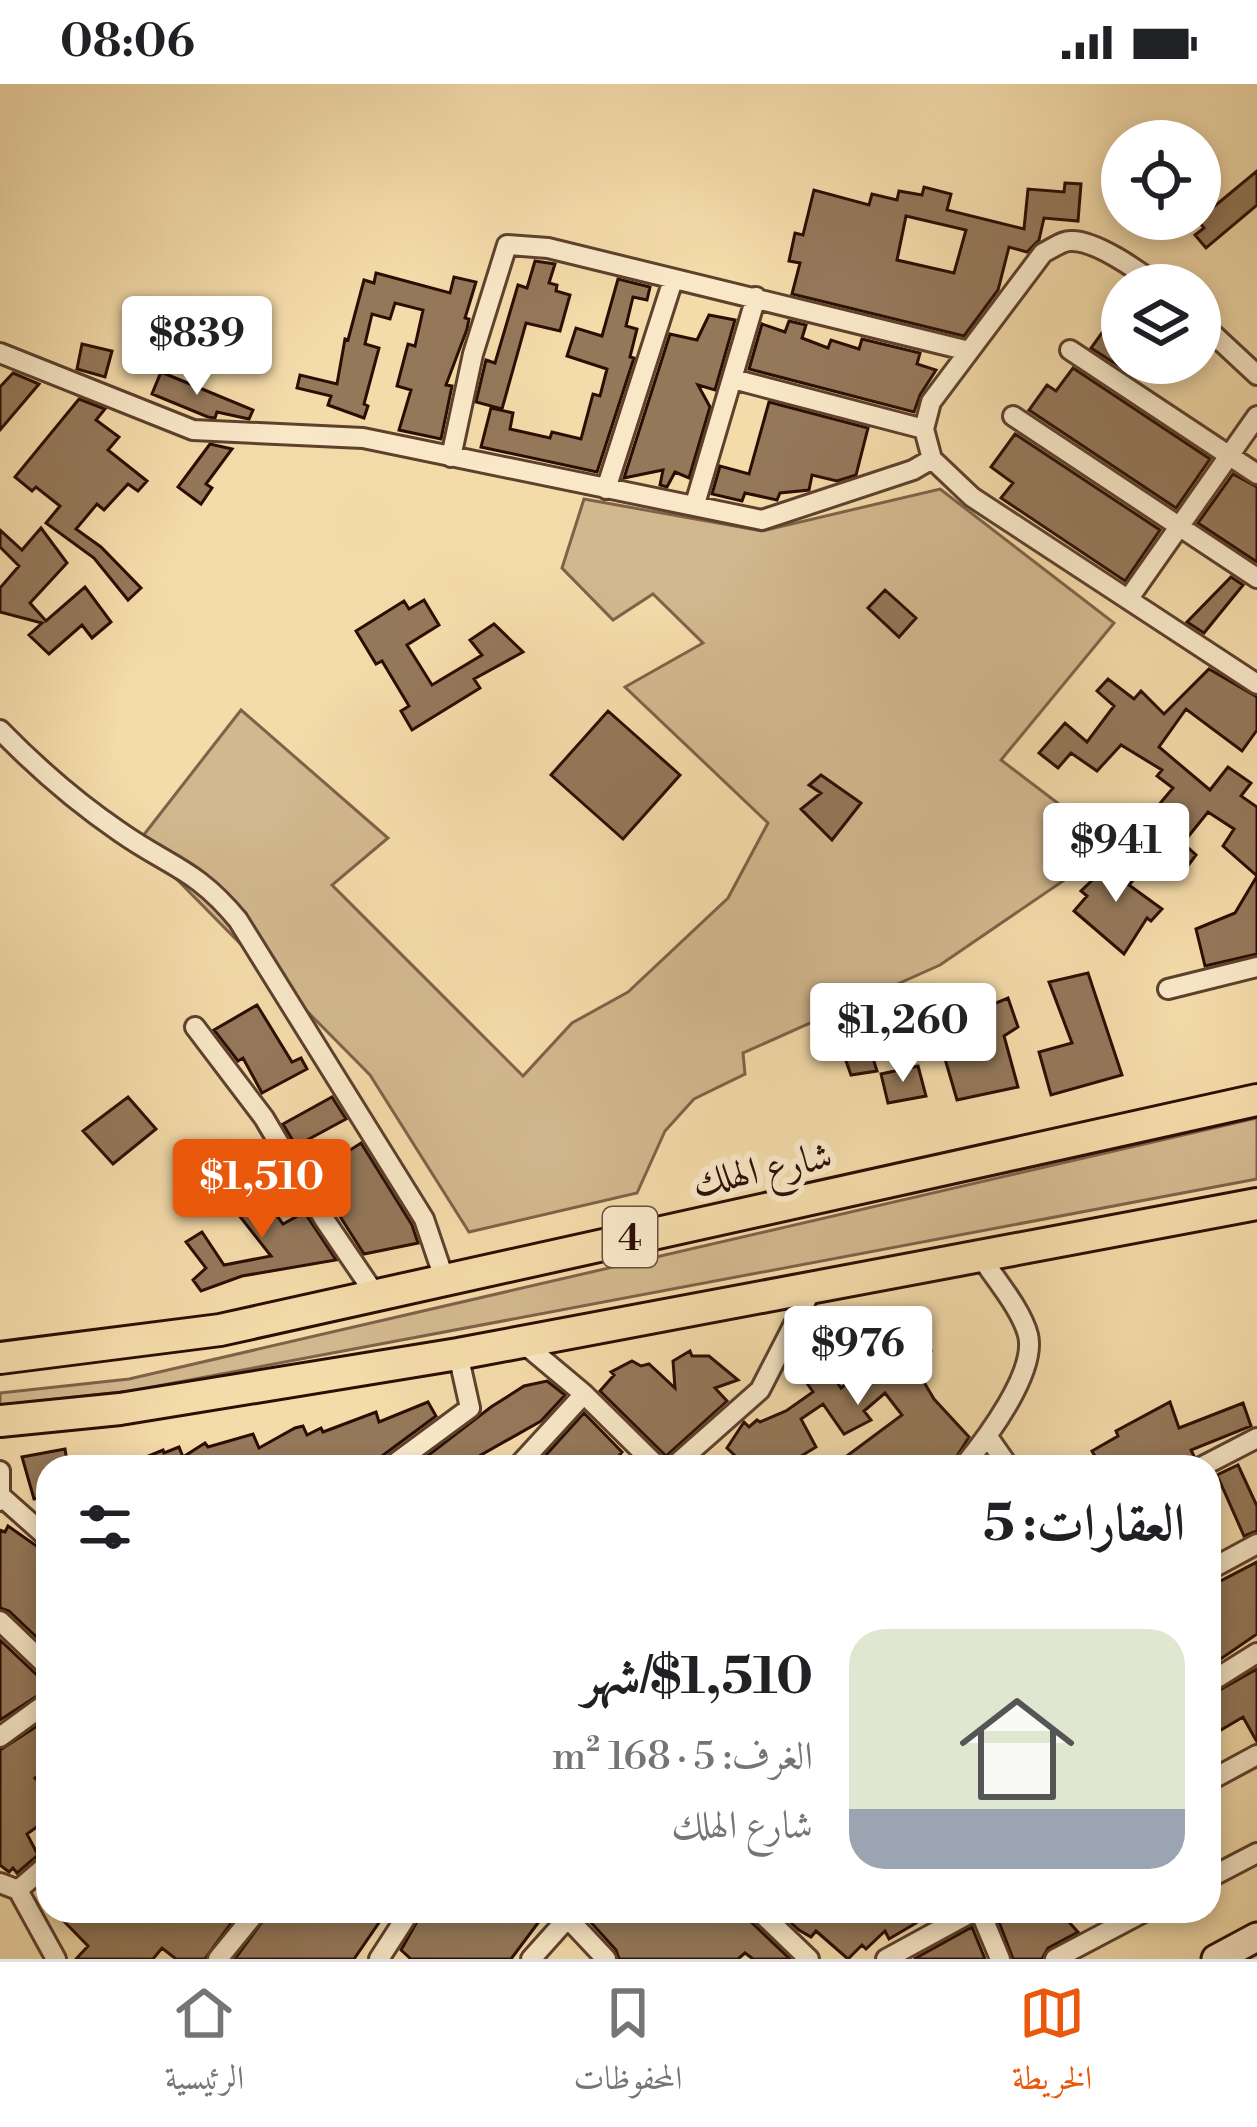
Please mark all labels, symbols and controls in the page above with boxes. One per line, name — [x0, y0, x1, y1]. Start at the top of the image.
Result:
text: 08:06 — [60, 14, 195, 71]
map controls — [1101, 120, 1221, 384]
button: locate — [1101, 120, 1221, 240]
button: layers — [1101, 264, 1221, 384]
pin: $839 — [126, 296, 268, 398]
text: $839 — [149, 310, 245, 359]
pin: $941 — [1045, 803, 1187, 905]
text: $941 — [1070, 817, 1162, 866]
pin: $1,260 — [805, 983, 1001, 1085]
text: $1,260 — [837, 997, 969, 1046]
street label: شارع الهلك — [688, 1132, 838, 1215]
pin: $1,510 — [164, 1139, 360, 1241]
text: $1,510 — [200, 1153, 324, 1202]
road number: 4 — [603, 1207, 657, 1267]
pin: $976 — [787, 1306, 929, 1408]
text: $976 — [811, 1320, 905, 1369]
text: العقارات: 5 — [983, 1493, 1185, 1557]
icon: filters — [72, 1494, 138, 1560]
text: $1,510/شهر — [582, 1646, 813, 1710]
icon: home — [945, 1677, 1089, 1821]
text: الغرف: 5 · 168 m² — [552, 1733, 813, 1782]
text: شارع الهلك — [671, 1802, 813, 1851]
tab: الرئيسية — [165, 1980, 244, 2110]
tab: المحفوظات — [574, 1980, 682, 2110]
tab: الخريطة — [1012, 1980, 1092, 2110]

